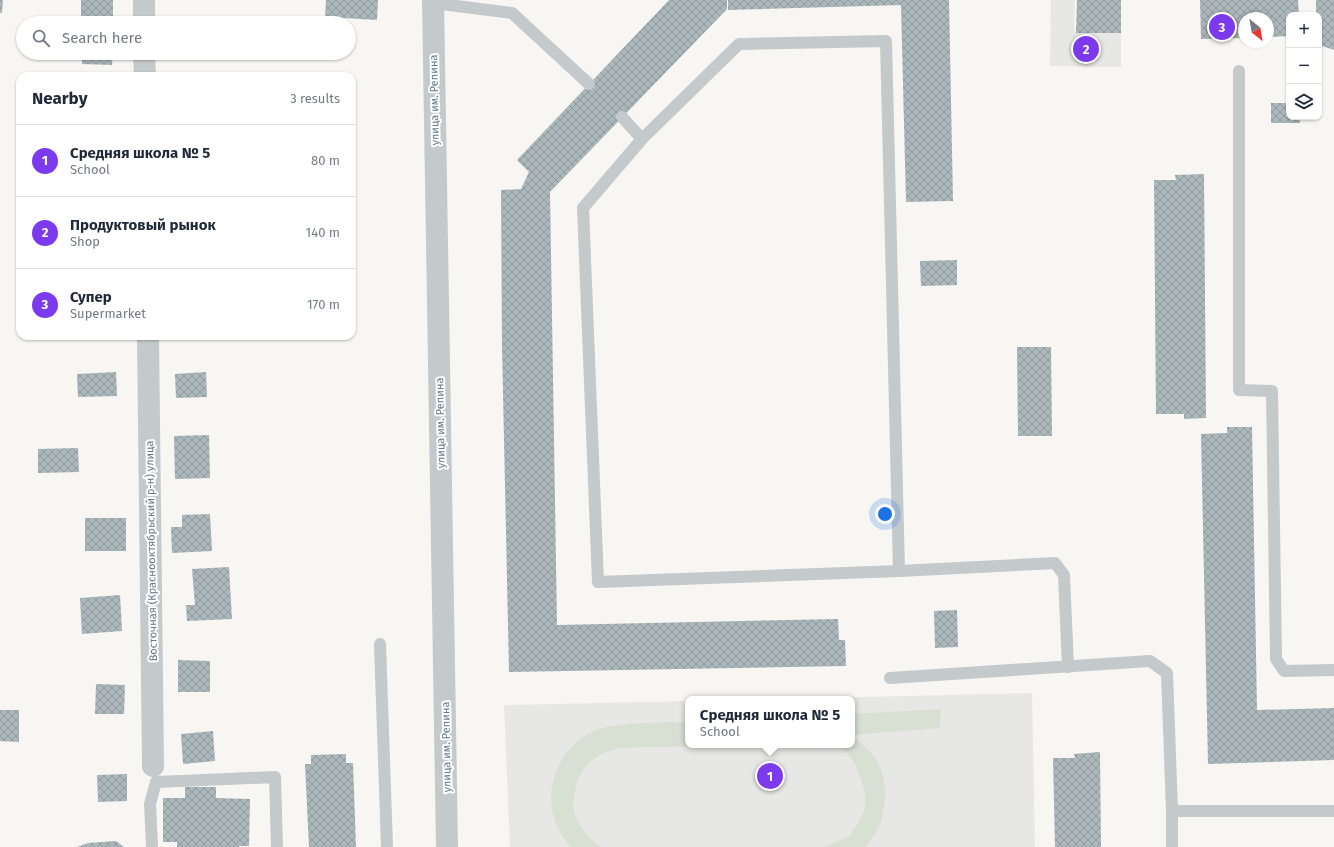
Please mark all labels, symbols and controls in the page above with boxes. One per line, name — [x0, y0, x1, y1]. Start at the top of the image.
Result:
pin: 3 — [1209, 12, 1235, 42]
north arrow — [1238, 12, 1274, 48]
map controls — [1286, 12, 1322, 120]
button: + — [1286, 12, 1322, 48]
search box — [16, 16, 356, 60]
icon: search — [30, 27, 52, 49]
text: Search here — [62, 29, 142, 47]
pin: 2 — [1073, 34, 1099, 64]
button: − — [1286, 48, 1322, 84]
street label: улица им. Репина — [427, 54, 442, 145]
button: layers — [1286, 84, 1322, 120]
text: Nearby — [32, 88, 87, 109]
text: 3 results — [290, 91, 340, 106]
text: Средняя школа № 5 — [70, 144, 210, 162]
text: 1 — [42, 153, 48, 168]
text: 80 m — [311, 153, 340, 168]
text: School — [70, 162, 110, 177]
text: Продуктовый рынок — [70, 216, 216, 234]
text: 2 — [42, 225, 48, 240]
text: 140 m — [306, 225, 340, 240]
text: Shop — [70, 234, 100, 249]
text: Супер — [70, 288, 112, 306]
text: 3 — [42, 297, 48, 312]
text: 170 m — [307, 297, 340, 312]
text: Supermarket — [70, 306, 146, 321]
street label: улица им. Репина — [433, 377, 448, 468]
street label: Восточная (Краснооктябрьский р-н) улица — [143, 440, 160, 662]
your location — [875, 504, 895, 524]
popup — [685, 696, 855, 748]
street label: улица им. Репина — [439, 701, 454, 792]
text: Средняя школа № 5 — [700, 706, 840, 724]
text: School — [700, 724, 740, 739]
pin: 1 — [757, 761, 783, 791]

